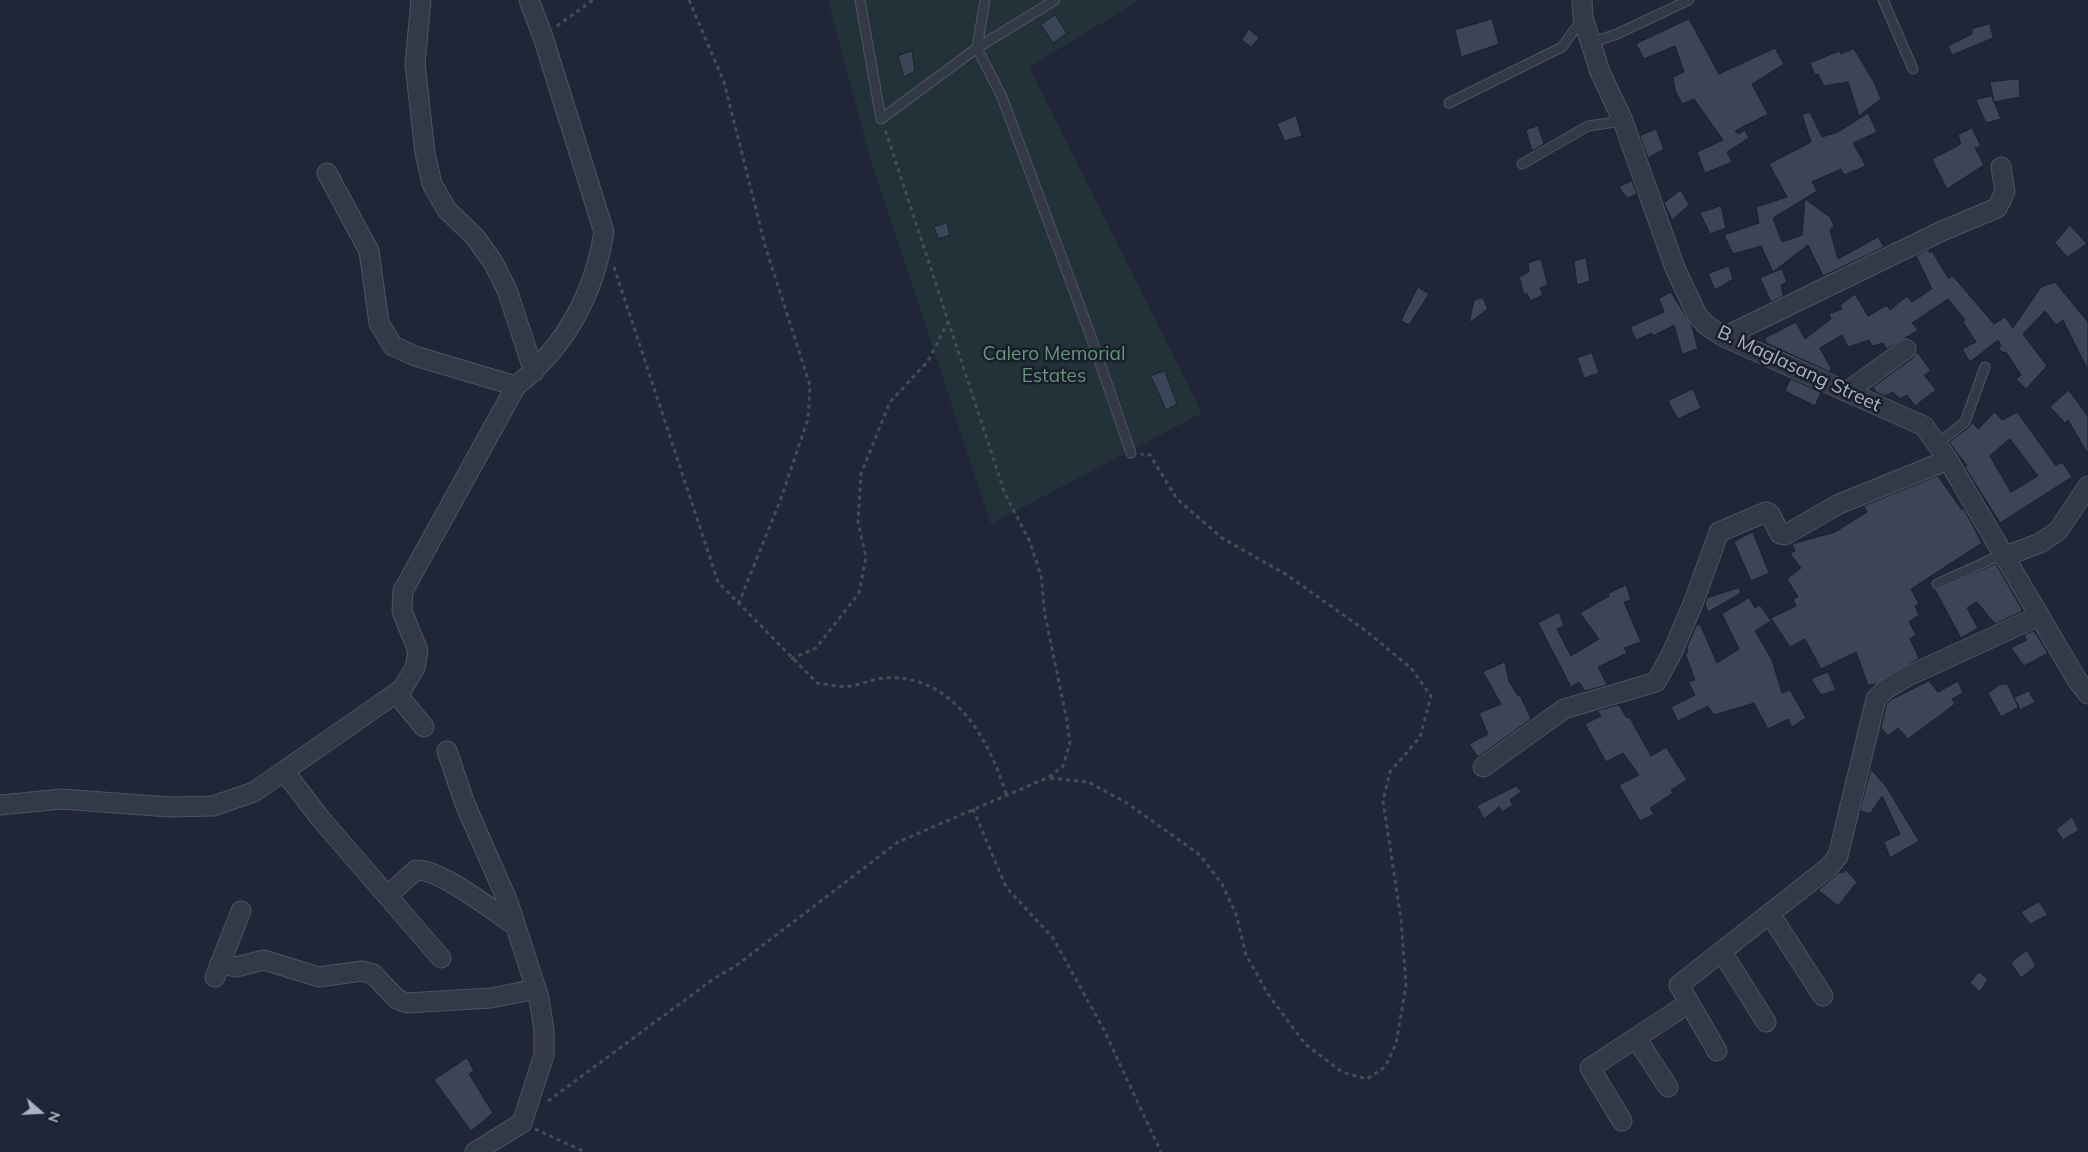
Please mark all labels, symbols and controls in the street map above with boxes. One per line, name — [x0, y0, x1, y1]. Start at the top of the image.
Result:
street label: B. Maglasang Street — [1714, 321, 1884, 417]
park label: Calero Memorial Estates — [982, 343, 1126, 387]
north arrow — [15, 1087, 65, 1137]
text: N — [44, 1109, 64, 1125]

